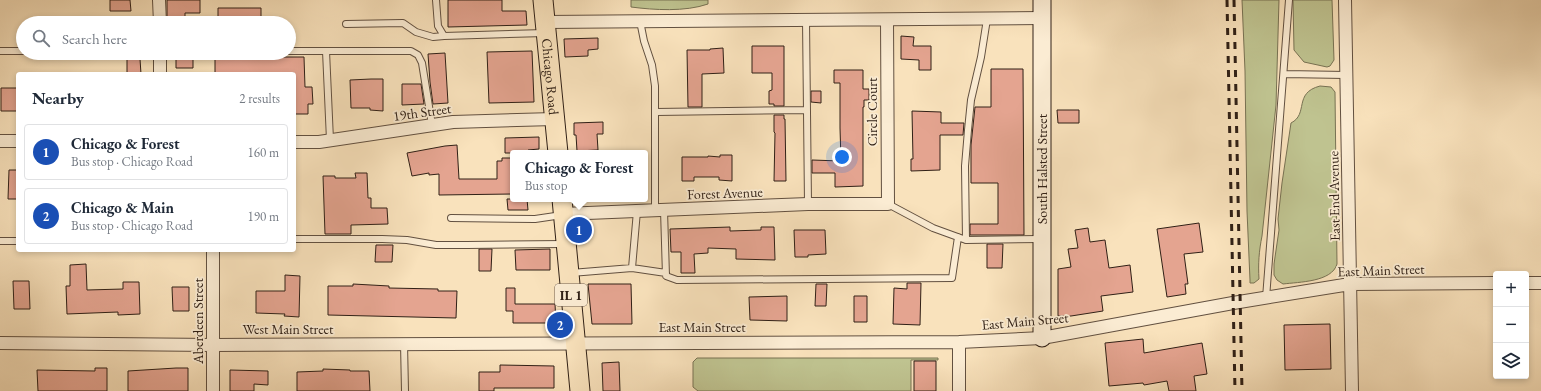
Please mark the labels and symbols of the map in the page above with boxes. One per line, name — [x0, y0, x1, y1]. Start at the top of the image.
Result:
street label: Chicago Road — [538, 38, 563, 117]
street label: Circle Court — [863, 77, 881, 146]
street label: 19th Street — [392, 99, 453, 125]
street label: South Halsted Street — [1033, 113, 1051, 224]
your location — [832, 147, 852, 167]
street label: East End Avenue — [1324, 150, 1344, 241]
street label: Forest Avenue — [687, 183, 764, 203]
pin: 1 — [566, 215, 592, 245]
street label: East Main Street — [1337, 259, 1425, 281]
street label: Aberdeen Street — [189, 277, 207, 365]
road number: IL 1 — [555, 284, 587, 306]
street label: East Main Street — [981, 308, 1070, 334]
pin: 2 — [547, 310, 573, 340]
street label: East Main Street — [658, 318, 746, 336]
street label: West Main Street — [243, 320, 334, 338]

